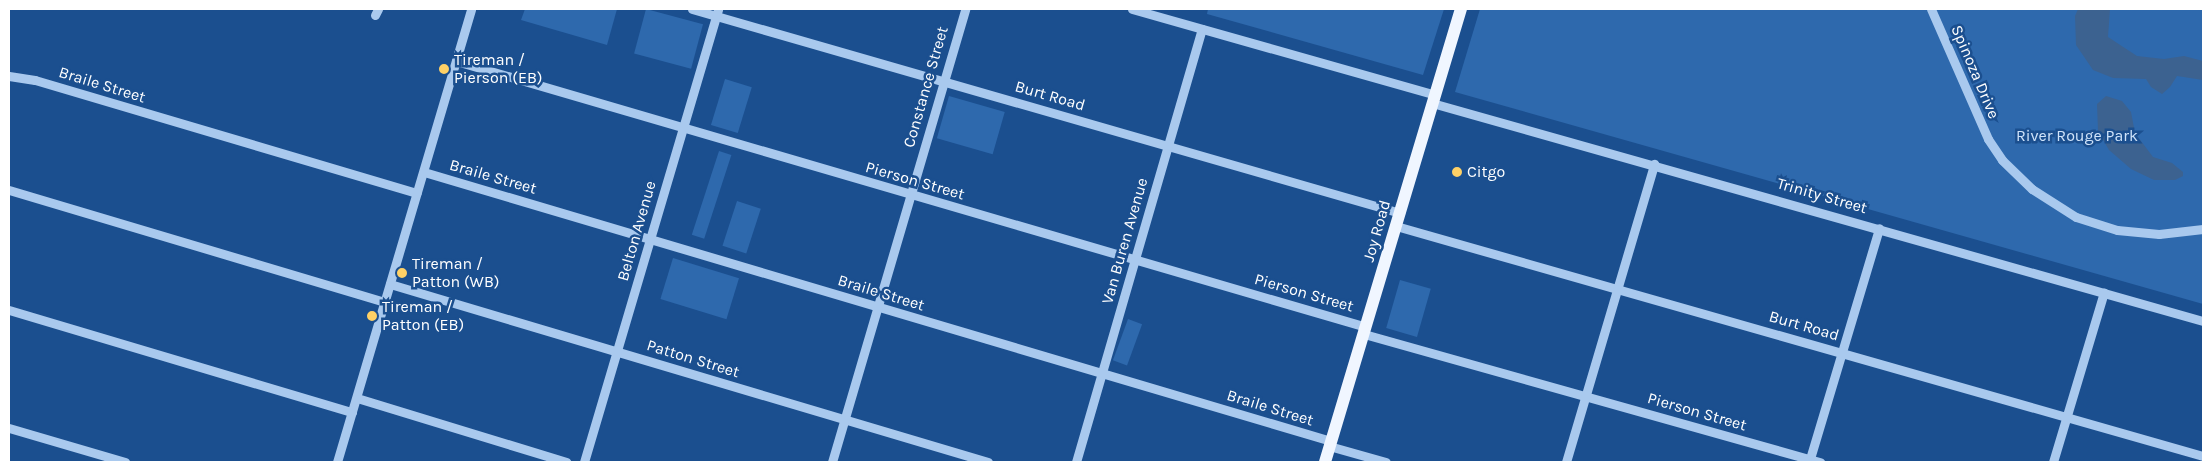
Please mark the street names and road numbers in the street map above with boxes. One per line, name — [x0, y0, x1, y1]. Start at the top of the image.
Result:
street label: Spinoza Drive — [1947, 22, 2003, 122]
street label: Constance Street — [900, 24, 952, 150]
street label: Braile Street — [56, 63, 148, 107]
street label: Burt Road — [1013, 77, 1087, 115]
street label: Braile Street — [447, 155, 539, 199]
street label: Pierson Street — [863, 158, 967, 204]
street label: Trinity Street — [1775, 174, 1869, 218]
street label: Van Buren Avenue — [1098, 176, 1152, 306]
street label: Belton Avenue — [614, 179, 660, 283]
street label: Joy Road — [1359, 198, 1395, 264]
street label: Pierson Street — [1252, 270, 1356, 316]
street label: Braile Street — [835, 271, 927, 315]
street label: Burt Road — [1767, 307, 1841, 345]
street label: Patton Street — [644, 336, 742, 382]
street label: Braile Street — [1224, 386, 1316, 430]
street label: Pierson Street — [1645, 389, 1749, 435]

